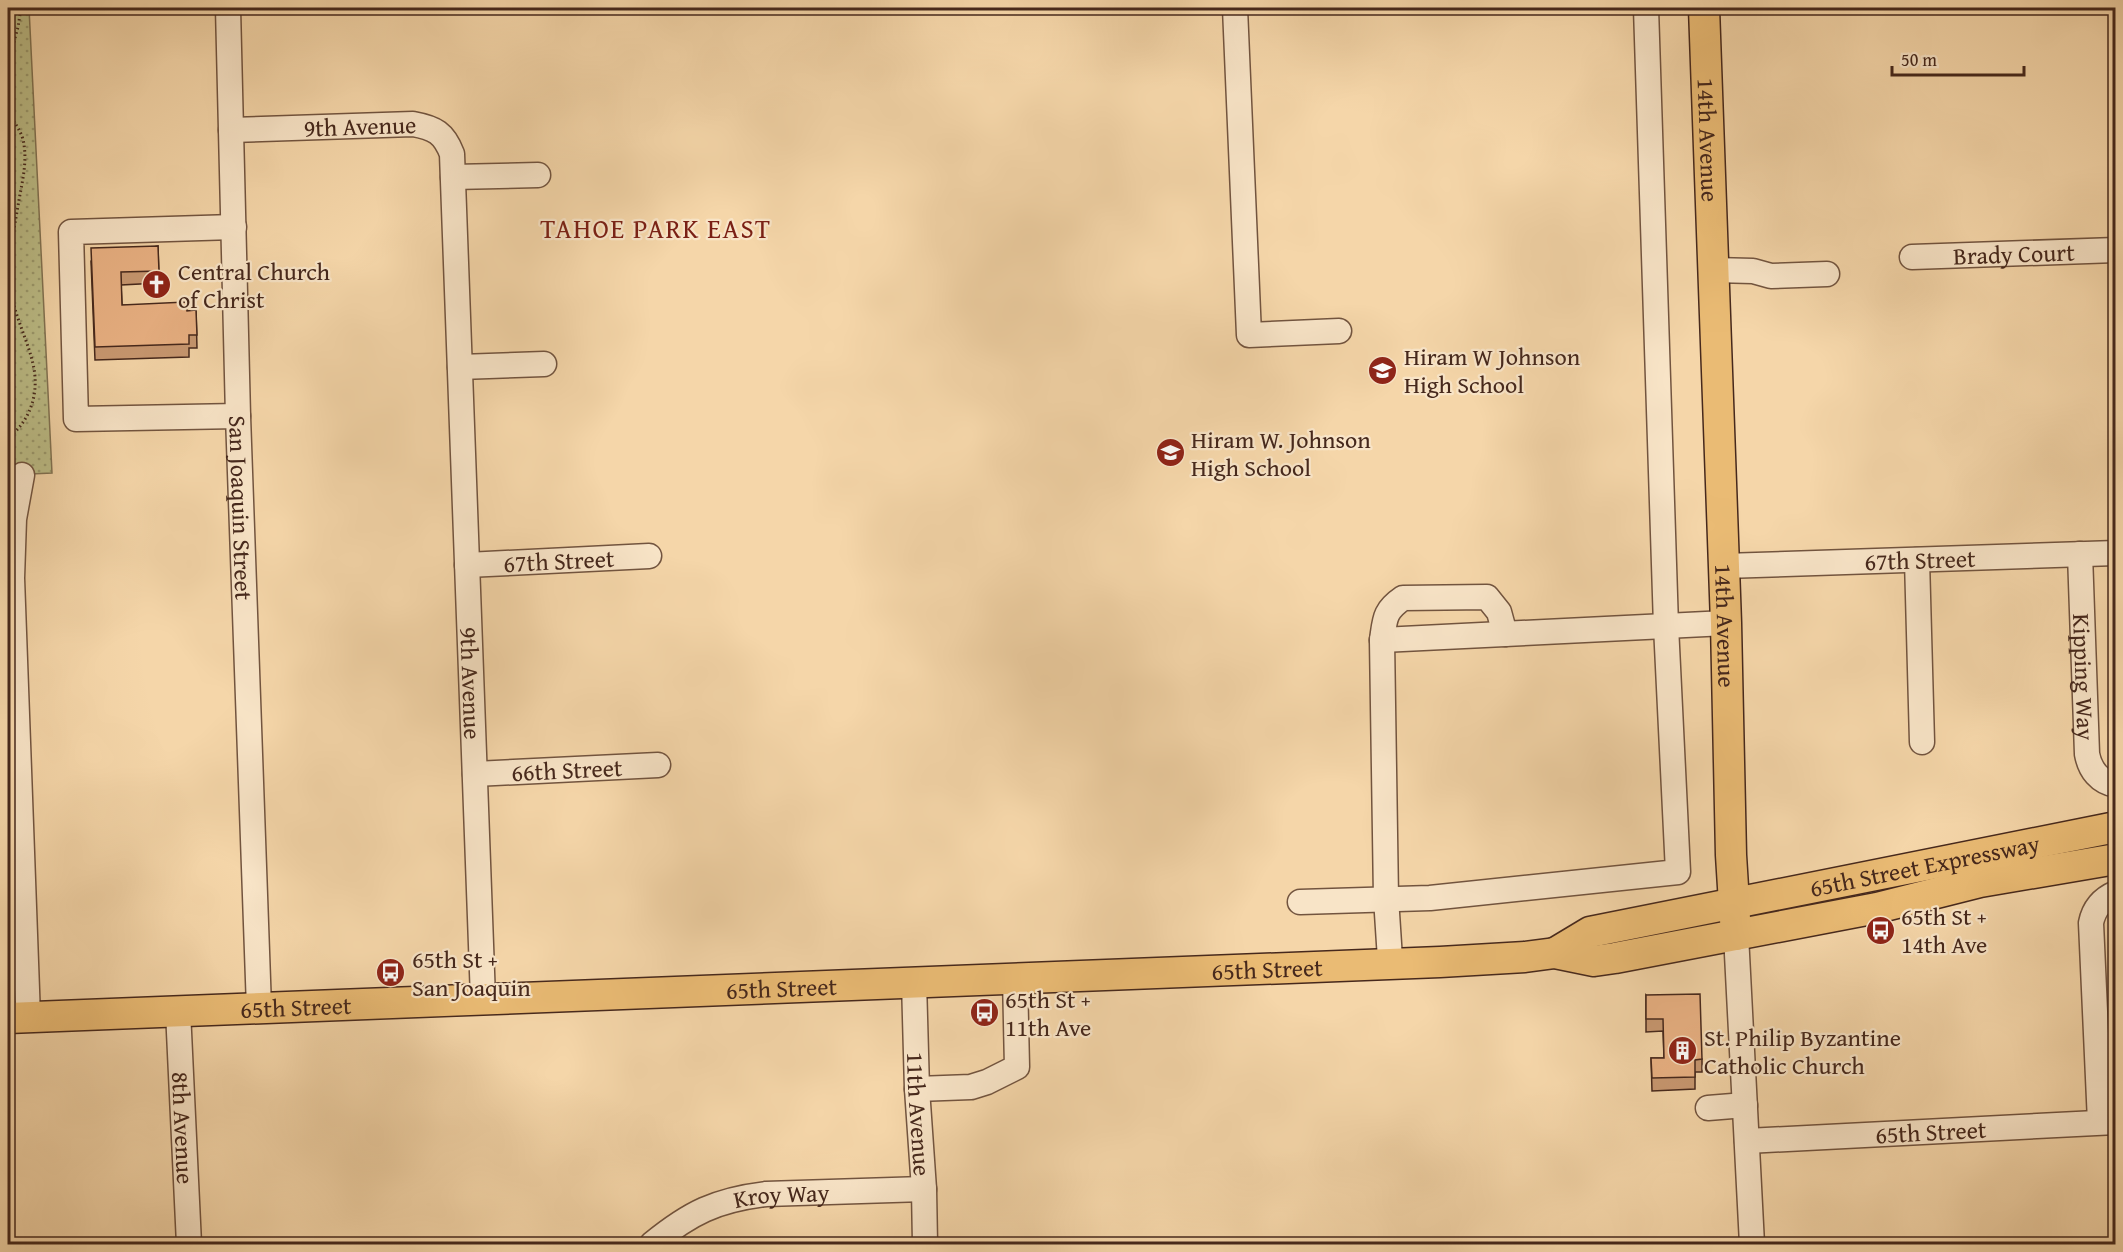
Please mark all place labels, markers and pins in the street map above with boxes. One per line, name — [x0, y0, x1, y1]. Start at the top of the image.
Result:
place label: Central Church of Christ — [178, 254, 331, 317]
church icon: Central Church of Christ — [141, 269, 173, 301]
place label: Hiram W Johnson High School — [1404, 339, 1581, 402]
school or university icon: Hiram W Johnson High School — [1367, 354, 1399, 386]
place label: Hiram W. Johnson High School — [1191, 422, 1371, 485]
school or university icon: Hiram W. Johnson High School — [1154, 437, 1186, 469]
place label: 65th St + 14th Ave — [1901, 899, 1987, 962]
bus stop icon: 65th St + 14th Ave — [1864, 914, 1896, 946]
place label: 65th St + San Joaquin — [412, 942, 531, 1005]
bus stop icon: 65th St + San Joaquin — [375, 957, 407, 989]
place label: 65th St + 11th Ave — [1005, 982, 1091, 1045]
bus stop icon: 65th St + 11th Ave — [968, 997, 1000, 1029]
place label: St. Philip Byzantine Catholic Church — [1704, 1020, 1901, 1083]
building icon: St. Philip Byzantine Catholic Church — [1667, 1035, 1699, 1067]

